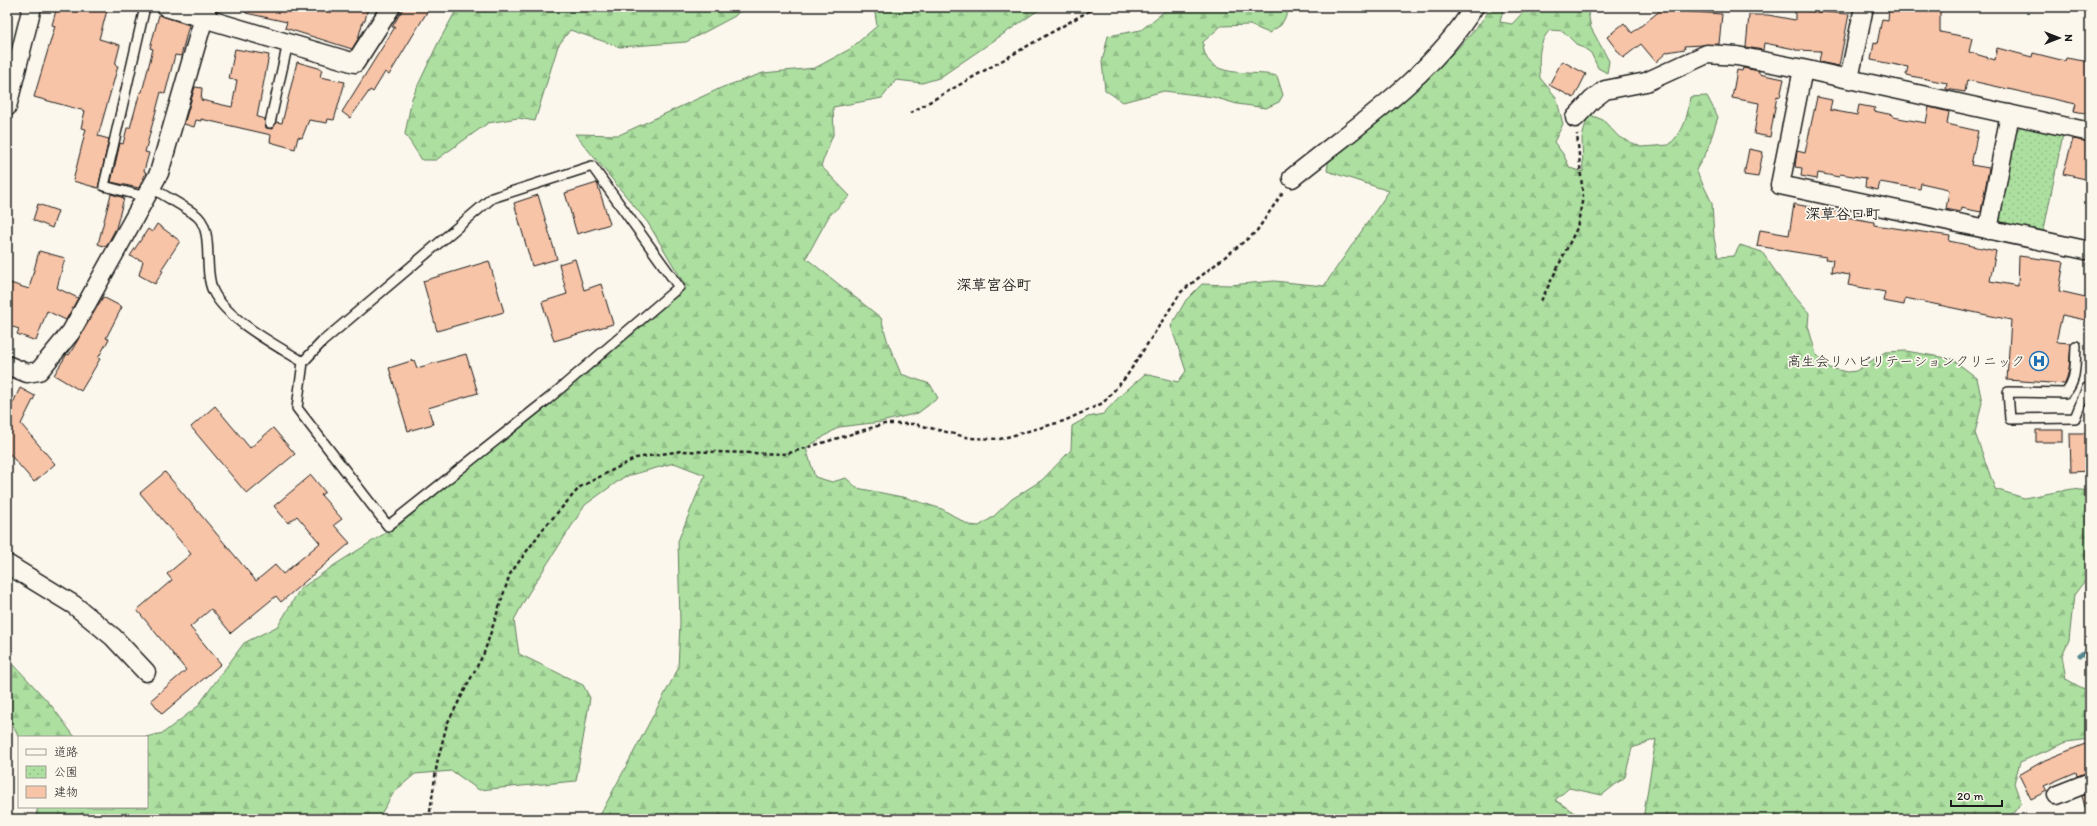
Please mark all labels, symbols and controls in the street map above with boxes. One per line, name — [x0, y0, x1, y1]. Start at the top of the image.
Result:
north arrow — [2039, 18, 2079, 58]
text: N — [2062, 34, 2075, 42]
district label: 深草谷口町 — [1805, 205, 1881, 223]
district label: 深草宮谷町 — [956, 276, 1032, 294]
hospital icon: 高生会リハビリテーションクリニック — [2028, 350, 2050, 372]
place label: 高生会リハビリテーションクリニック — [1787, 353, 2025, 370]
legend — [18, 736, 148, 808]
text: 道路 — [54, 745, 78, 759]
text: 公園 — [54, 765, 78, 779]
scale bar — [1951, 782, 2002, 808]
text: 建物 — [54, 785, 78, 799]
text: 20 m — [1957, 789, 1984, 803]

